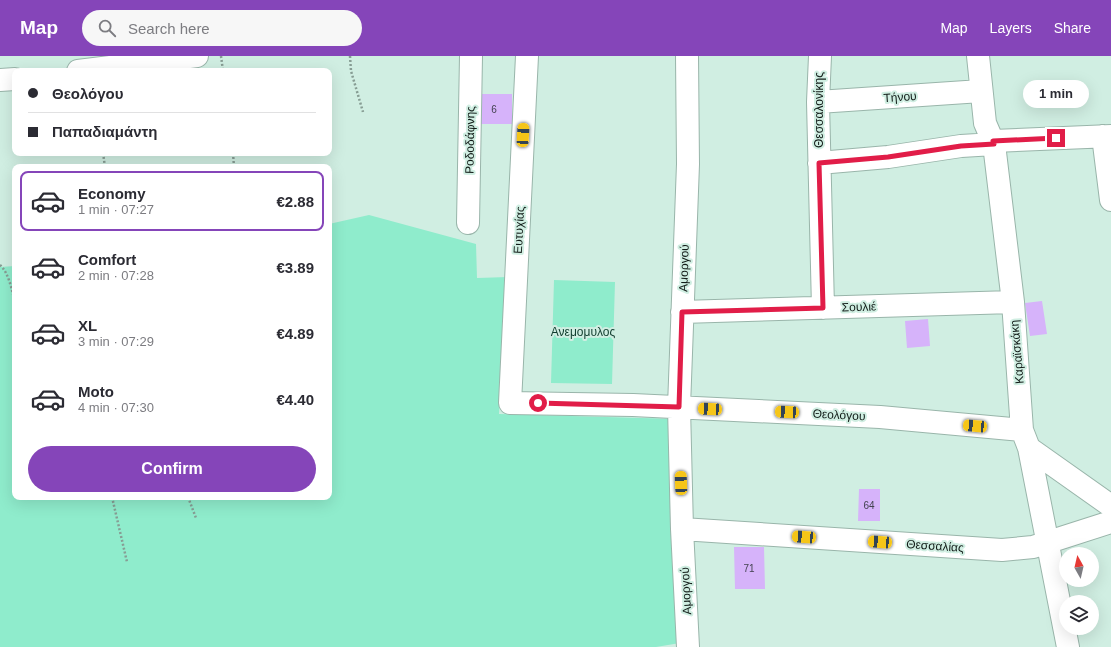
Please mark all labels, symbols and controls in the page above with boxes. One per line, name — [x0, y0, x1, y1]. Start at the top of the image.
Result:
search box — [82, 10, 362, 46]
text: Map — [20, 17, 58, 38]
icon: search — [96, 17, 118, 39]
text: Search here — [128, 20, 210, 37]
text: Map — [940, 20, 968, 36]
text: Layers — [990, 20, 1032, 36]
text: Share — [1054, 20, 1091, 36]
street label: Θεσσαλονίκης — [812, 72, 826, 148]
callout: 1 min — [1023, 80, 1089, 108]
text: Θεολόγου — [52, 85, 124, 102]
text: 1 min — [1039, 86, 1073, 101]
street label: Τήνου — [883, 89, 917, 105]
house number: 6 — [491, 104, 497, 115]
street label: Ροδοδάφνης — [462, 106, 478, 174]
text: Παπαδιαμάντη — [52, 123, 157, 140]
car — [516, 123, 530, 147]
route end — [1047, 129, 1065, 147]
icon: car — [30, 183, 66, 219]
text: Economy — [78, 185, 146, 202]
text: €2.88 — [276, 193, 314, 210]
text: 1 min · 07:27 — [78, 202, 154, 217]
street label: Ευτυχίας — [511, 206, 527, 254]
street label: Αμοργού — [676, 244, 692, 292]
icon: car — [30, 249, 66, 285]
text: Comfort — [78, 251, 136, 268]
text: €3.89 — [276, 259, 314, 276]
text: 2 min · 07:28 — [78, 268, 154, 283]
street label: Σουλιέ — [841, 299, 877, 315]
icon: car — [30, 315, 66, 351]
text: XL — [78, 317, 97, 334]
street label: Καραϊσκάκη — [1007, 319, 1027, 385]
text: €4.89 — [276, 325, 314, 342]
park label: Ανεμομυλος — [551, 325, 615, 339]
text: 3 min · 07:29 — [78, 334, 154, 349]
icon: car — [30, 381, 66, 417]
text: Moto — [78, 383, 114, 400]
text: €4.40 — [276, 391, 314, 408]
route start — [529, 394, 547, 412]
text: 4 min · 07:30 — [78, 400, 154, 415]
car — [698, 402, 722, 416]
car — [775, 405, 799, 419]
street label: Θεολόγου — [812, 407, 866, 423]
car — [963, 419, 987, 433]
button: Confirm — [28, 446, 316, 492]
car — [675, 471, 687, 495]
house number: 64 — [863, 500, 875, 511]
car — [792, 530, 816, 544]
car — [868, 535, 892, 549]
street label: Θεσσαλίας — [906, 537, 965, 555]
north arrow — [1059, 547, 1099, 587]
map controls — [1059, 547, 1099, 635]
house number: 71 — [743, 563, 755, 574]
street label: Αμοργού — [678, 567, 694, 615]
button: layers — [1059, 595, 1099, 635]

